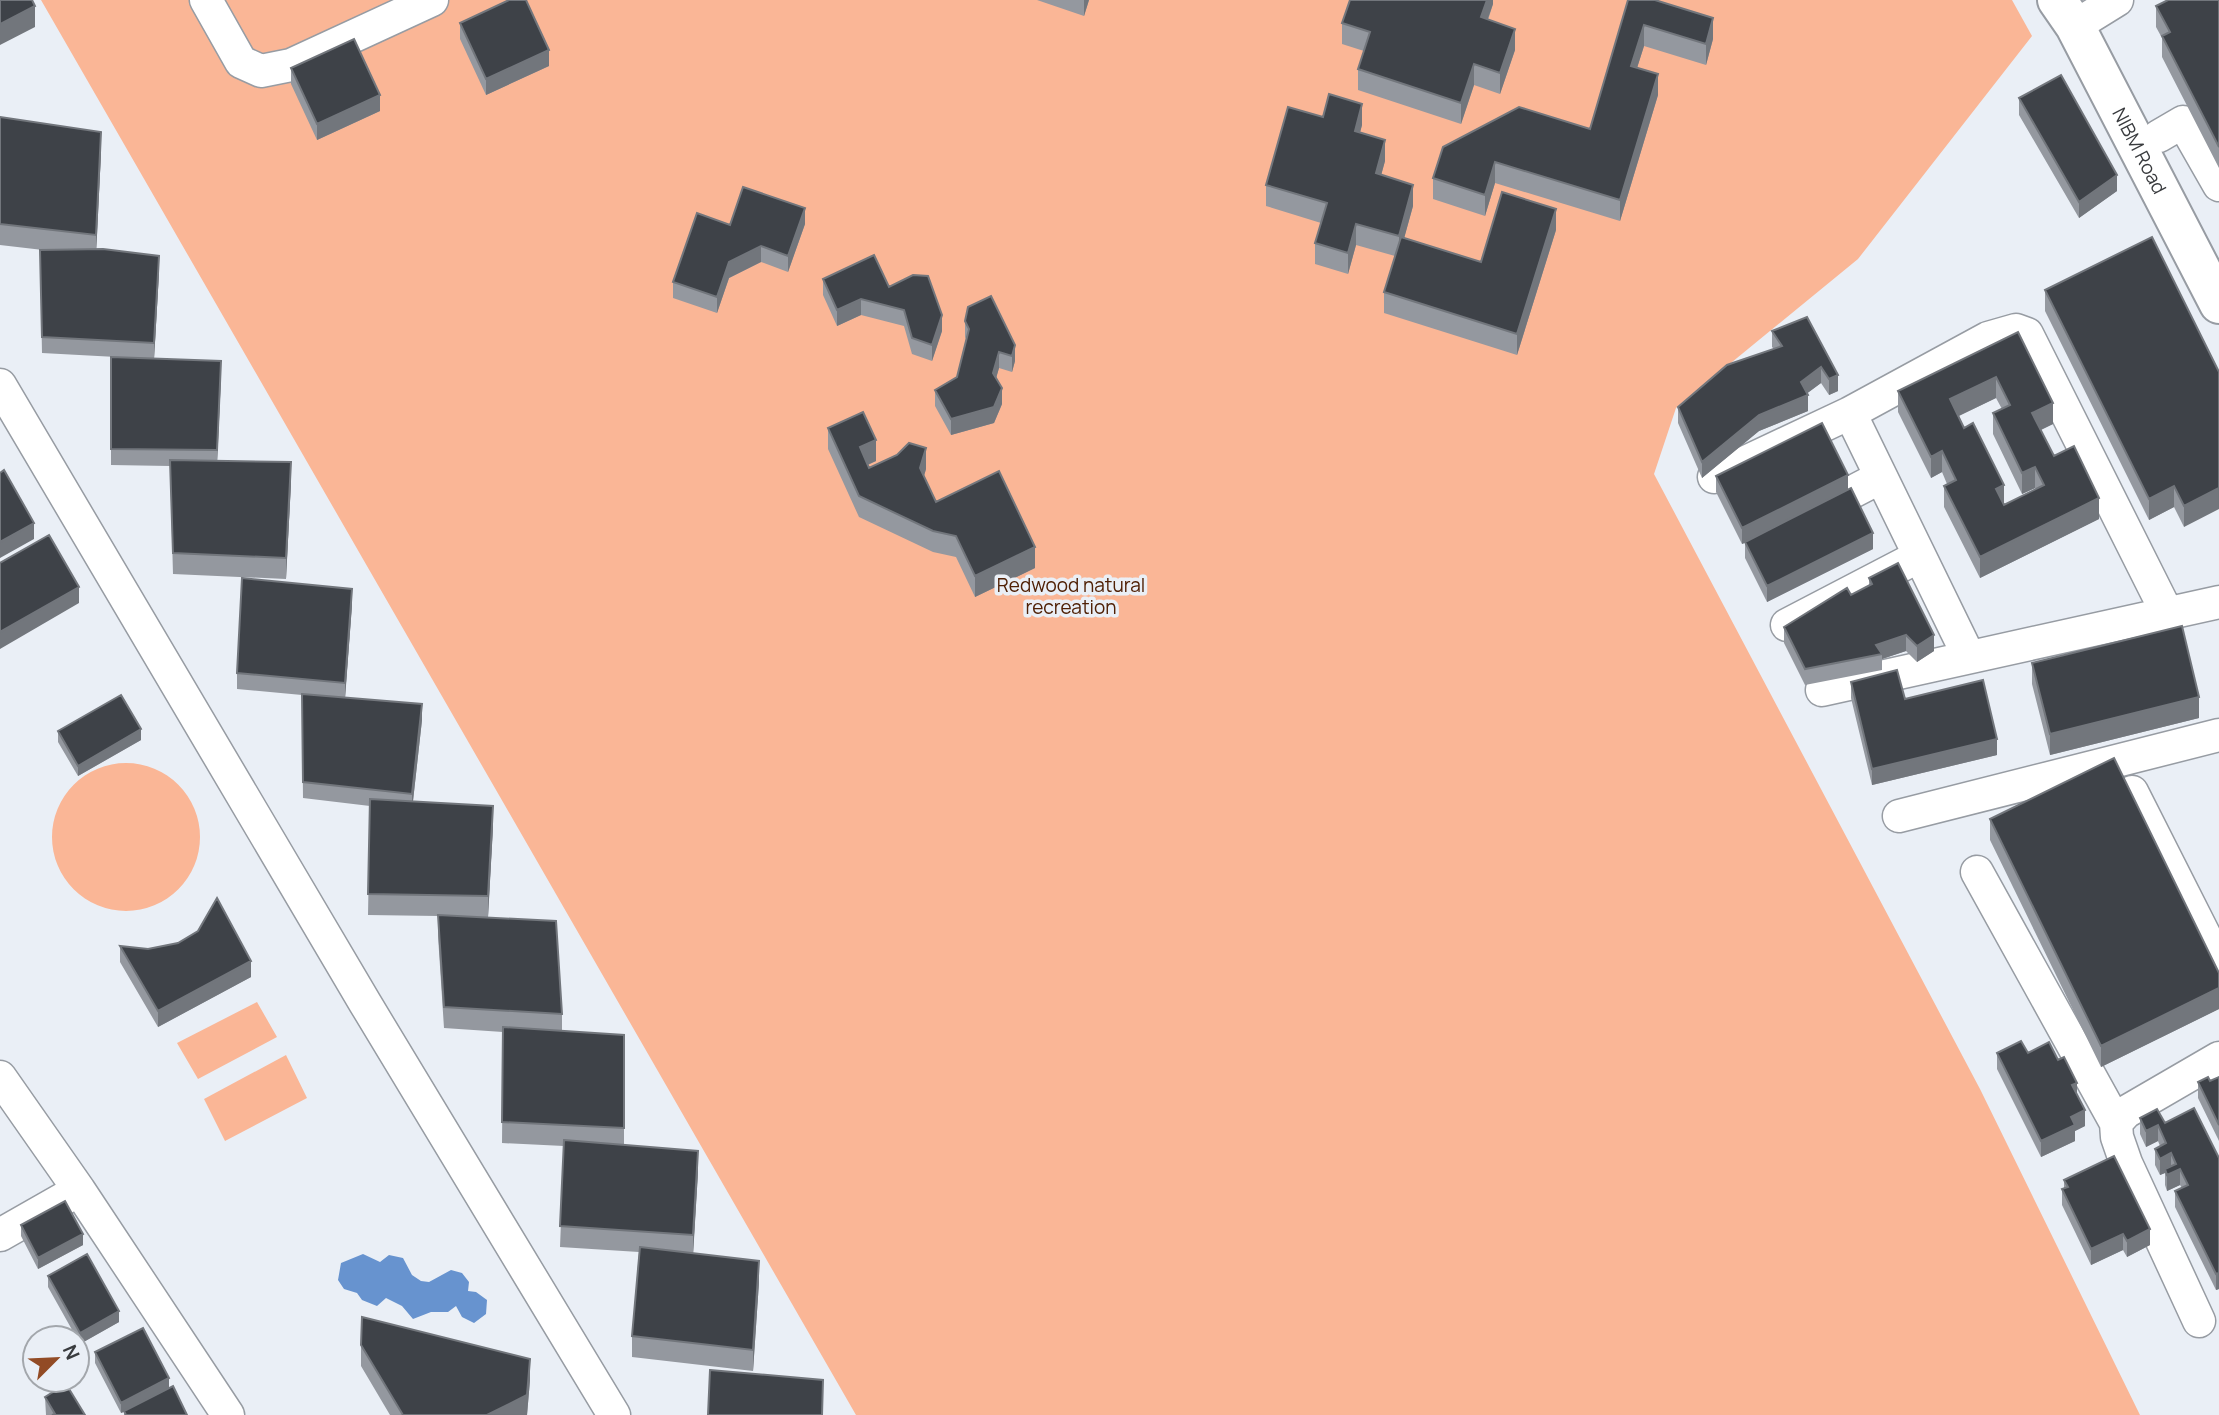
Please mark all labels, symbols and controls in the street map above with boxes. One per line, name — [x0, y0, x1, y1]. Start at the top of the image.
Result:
street label: NIBM Road — [2106, 103, 2173, 198]
park label: Redwood natural recreation — [997, 572, 1145, 620]
north arrow — [21, 1324, 91, 1394]
text: N — [57, 1341, 86, 1364]

